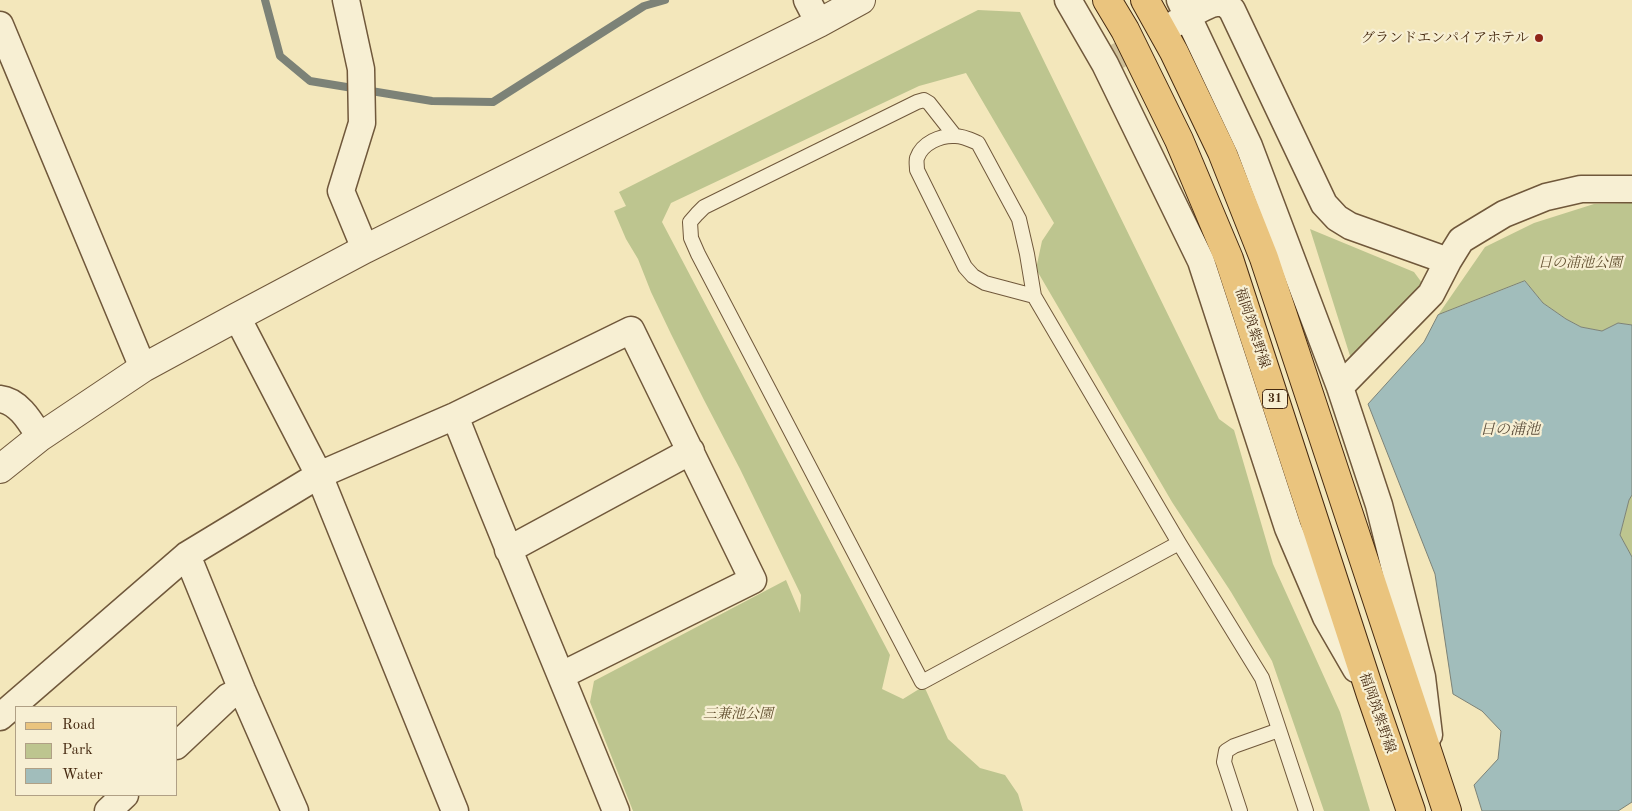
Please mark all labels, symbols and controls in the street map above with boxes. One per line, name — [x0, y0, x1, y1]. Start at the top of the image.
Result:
place label: グランドエンパイアホテル — [1361, 30, 1529, 46]
marker: グランドエンパイアホテル — [1533, 32, 1545, 44]
park label: 日の浦池公園 — [1538, 255, 1622, 271]
street label: 福岡筑紫野線 — [1231, 285, 1273, 371]
road number: 31 — [1262, 389, 1288, 408]
water label: 日の浦池 — [1480, 421, 1540, 439]
street label: 福岡筑紫野線 — [1355, 671, 1399, 755]
legend — [15, 706, 178, 796]
park label: 三兼池公園 — [703, 706, 773, 722]
text: Road — [62, 718, 95, 733]
text: Park — [62, 743, 93, 758]
text: Water — [62, 768, 103, 783]

